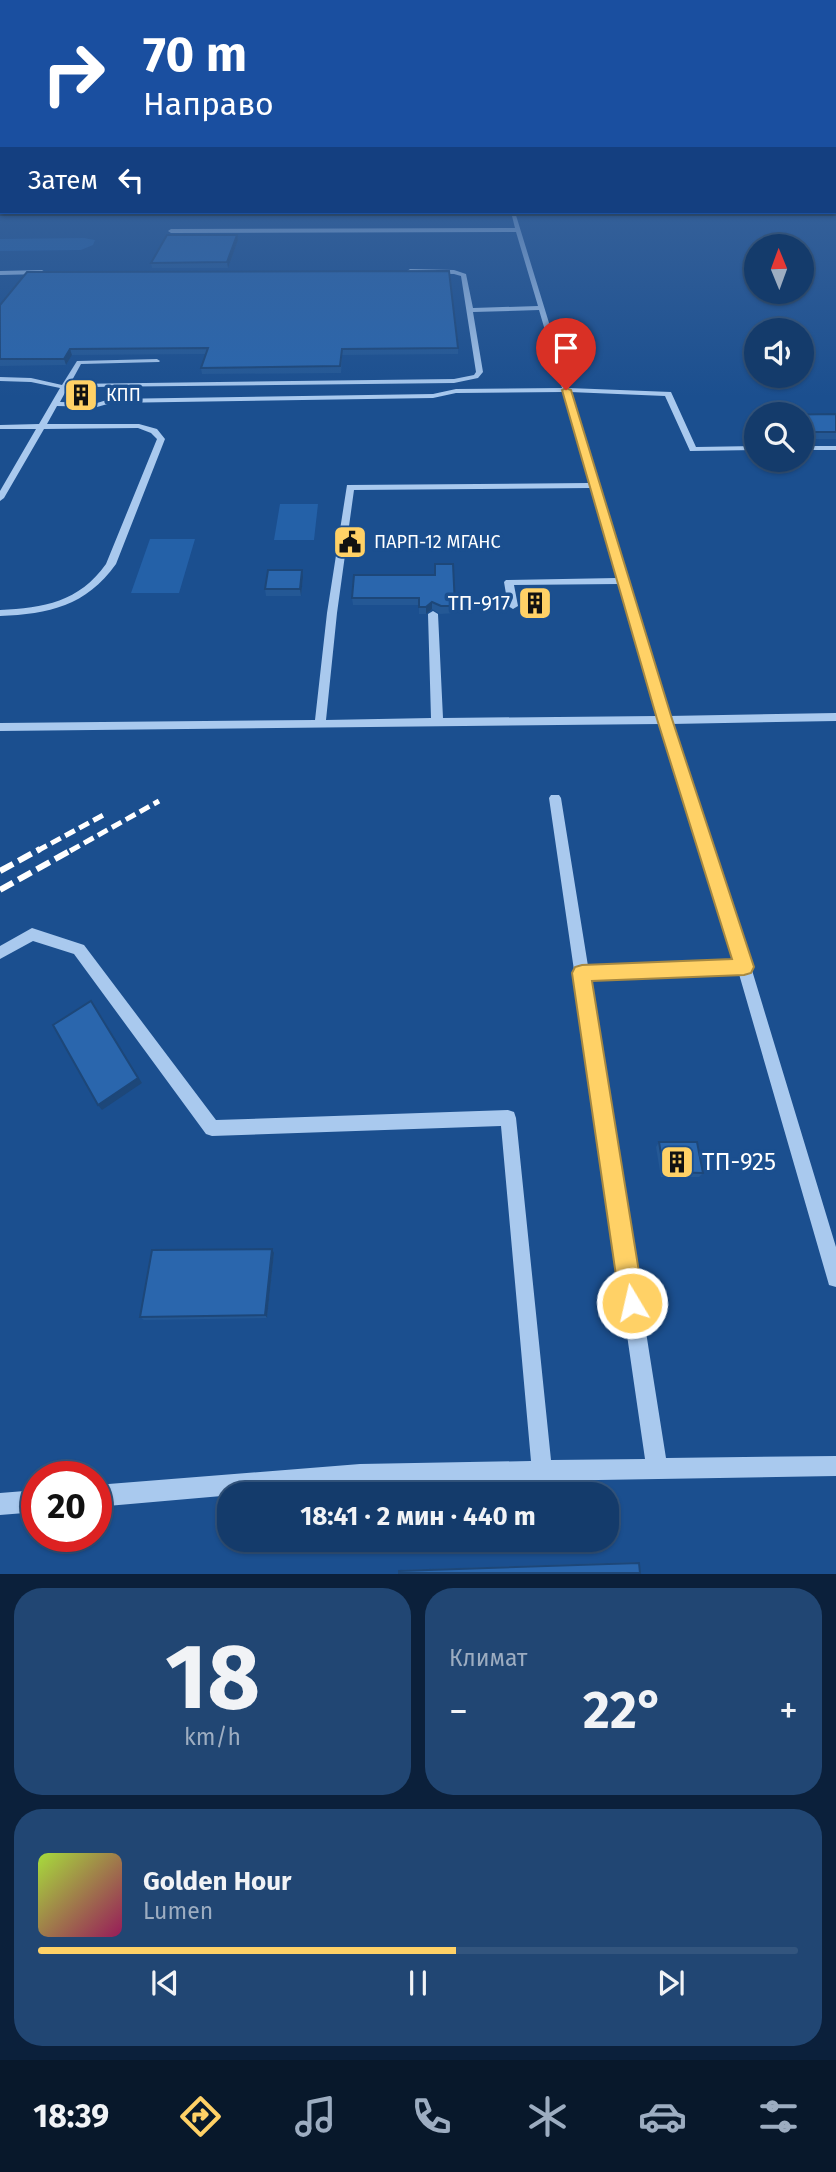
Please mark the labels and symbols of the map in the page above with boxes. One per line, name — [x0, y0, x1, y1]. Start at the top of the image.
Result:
north arrow — [744, 234, 814, 304]
pin — [536, 318, 596, 390]
building icon: КПП — [62, 376, 100, 414]
place label: КПП — [106, 384, 141, 406]
public building icon: ПАРП-12 МГАНС — [331, 523, 369, 561]
place label: ПАРП-12 МГАНС — [374, 531, 501, 553]
building icon: ТП-917 — [516, 584, 554, 622]
place label: ТП-917 — [448, 590, 510, 616]
building icon: ТП-925 — [658, 1143, 696, 1181]
place label: ТП-925 — [702, 1148, 776, 1176]
position arrow — [595, 1266, 669, 1340]
speed limit sign: 20 — [21, 1461, 112, 1552]

